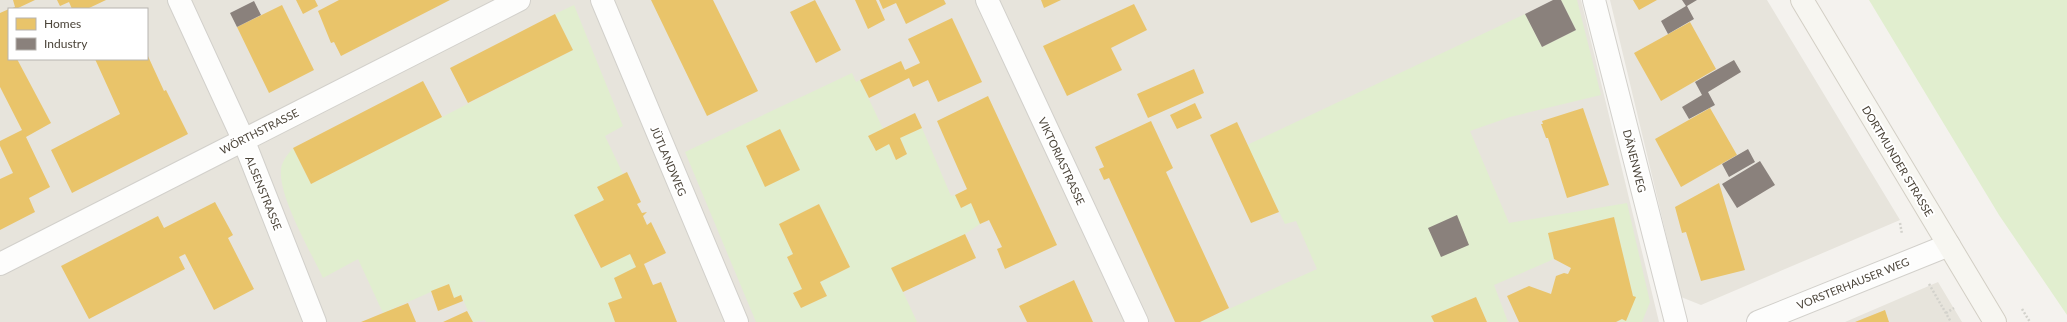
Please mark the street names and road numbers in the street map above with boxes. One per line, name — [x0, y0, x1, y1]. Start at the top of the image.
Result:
street label: DORTMUNDER STRASSE — [1860, 103, 1936, 219]
street label: WÖRTHSTRASSE — [217, 106, 301, 156]
street label: VIKTORIASTRASSE — [1036, 115, 1088, 207]
street label: JÜTLANDWEG — [648, 124, 690, 198]
street label: DÄNENWEG — [1621, 128, 1649, 194]
street label: ALSENSTRASSE — [243, 154, 285, 232]
street label: VORSTERHAUSER WEG — [1795, 255, 1911, 311]

